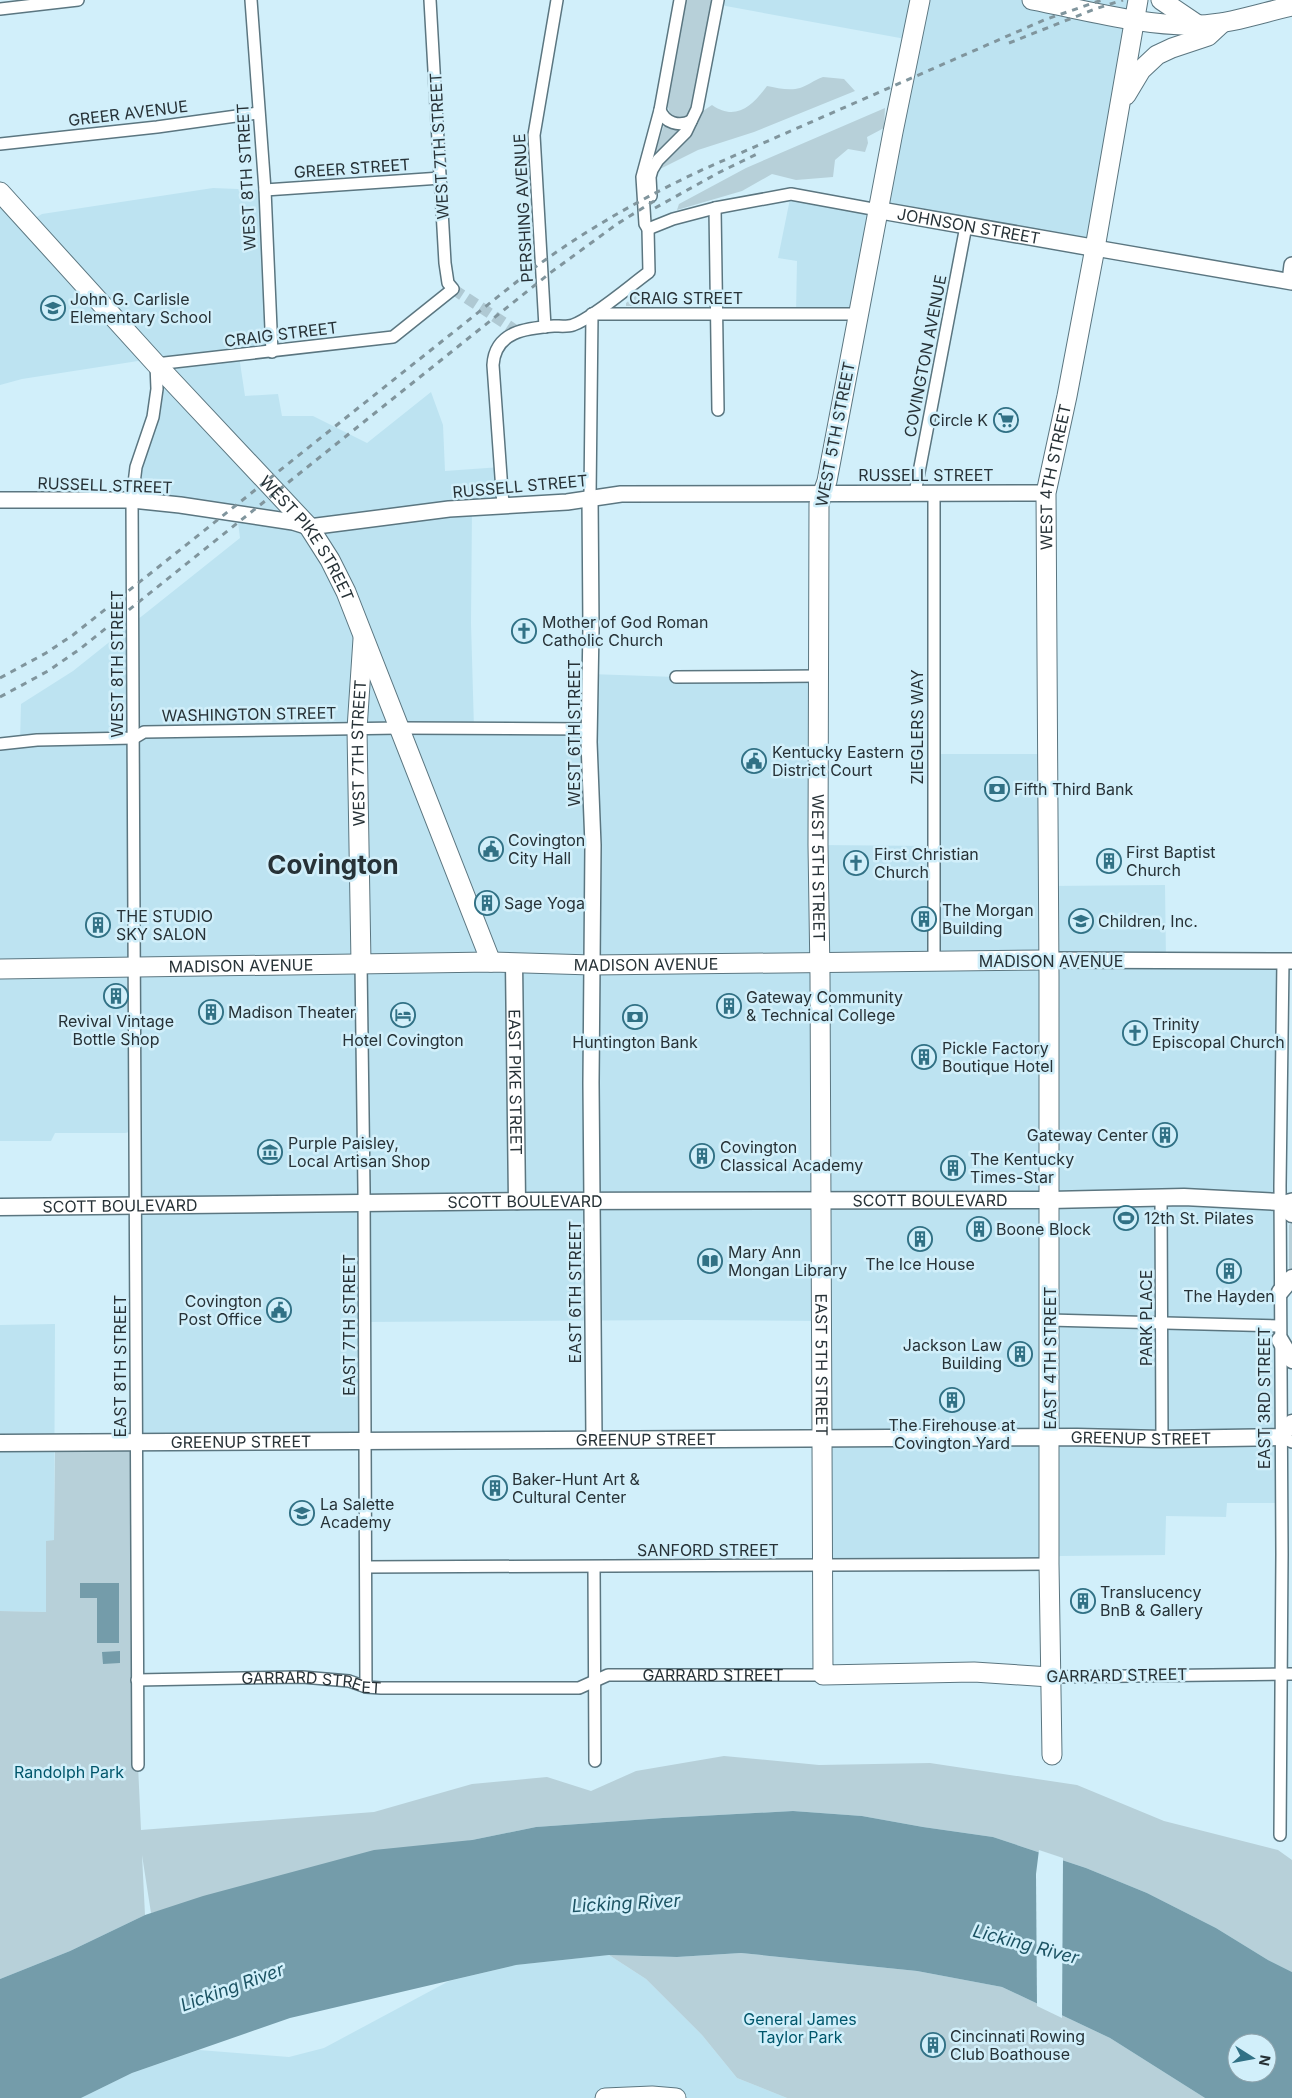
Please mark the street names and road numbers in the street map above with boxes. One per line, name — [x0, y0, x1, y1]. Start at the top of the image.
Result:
street label: WEST 7TH STREET — [425, 72, 453, 220]
street label: GREER AVENUE — [67, 96, 189, 130]
street label: WEST 8TH STREET — [232, 103, 260, 251]
street label: PERSHING AVENUE — [509, 133, 537, 283]
street label: GREER STREET — [293, 154, 411, 182]
street label: JOHNSON STREET — [896, 204, 1042, 248]
street label: COVINGTON AVENUE — [899, 273, 951, 439]
street label: CRAIG STREET — [629, 288, 743, 308]
street label: CRAIG STREET — [223, 317, 339, 351]
street label: WEST 5TH STREET — [811, 360, 859, 508]
street label: WEST 4TH STREET — [1036, 402, 1075, 550]
street label: RUSSELL STREET — [858, 465, 994, 485]
street label: RUSSELL STREET — [452, 470, 588, 502]
street label: WEST PIKE STREET — [256, 471, 358, 604]
street label: RUSSELL STREET — [37, 473, 173, 497]
street label: WEST 8TH STREET — [107, 590, 127, 738]
street label: WEST 6TH STREET — [564, 659, 584, 807]
street label: ZIEGLERS WAY — [907, 669, 927, 785]
street label: WEST 7TH STREET — [347, 679, 370, 827]
street label: WASHINGTON STREET — [161, 702, 337, 726]
street label: WEST 5TH STREET — [808, 794, 829, 942]
street label: MADISON AVENUE — [979, 951, 1123, 971]
street label: MADISON AVENUE — [573, 954, 718, 975]
street label: MADISON AVENUE — [169, 955, 313, 977]
street label: EAST PIKE STREET — [505, 1009, 526, 1155]
street label: SCOTT BOULEVARD — [852, 1190, 1007, 1210]
street label: SCOTT BOULEVARD — [447, 1191, 602, 1212]
street label: SCOTT BOULEVARD — [42, 1195, 198, 1217]
street label: EAST 6TH STREET — [565, 1221, 585, 1363]
street label: EAST 7TH STREET — [339, 1254, 359, 1396]
street label: PARK PLACE — [1136, 1270, 1156, 1366]
street label: EAST 4TH STREET — [1040, 1286, 1060, 1430]
street label: EAST 5TH STREET — [811, 1293, 832, 1436]
street label: EAST 8TH STREET — [110, 1295, 130, 1437]
street label: EAST 3RD STREET — [1254, 1327, 1274, 1469]
street label: GREENUP STREET — [1071, 1427, 1211, 1449]
street label: GREENUP STREET — [576, 1429, 716, 1450]
street label: GREENUP STREET — [171, 1431, 311, 1452]
street label: SANFORD STREET — [637, 1540, 779, 1560]
street label: GARRARD STREET — [1046, 1664, 1188, 1686]
street label: GARRARD STREET — [642, 1665, 784, 1685]
street label: GARRARD STREET — [241, 1667, 382, 1698]

